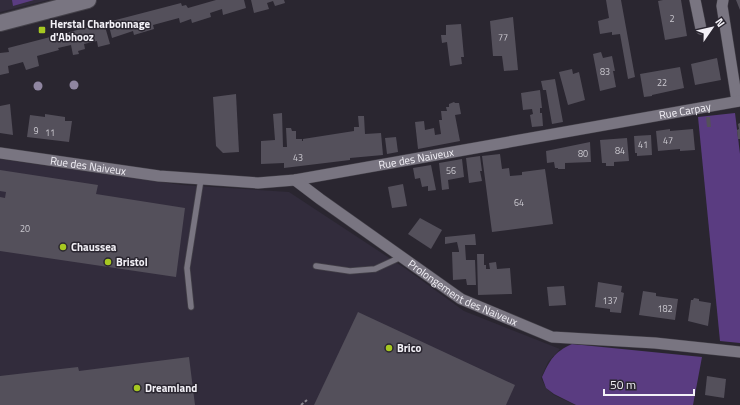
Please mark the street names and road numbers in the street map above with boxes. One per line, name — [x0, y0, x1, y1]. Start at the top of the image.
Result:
street label: Rue Carpay — [658, 98, 713, 123]
street label: Rue des Naiveux — [377, 144, 455, 173]
street label: Rue des Naiveux — [49, 152, 127, 179]
street label: Prolongement des Naiveux — [405, 256, 520, 330]

